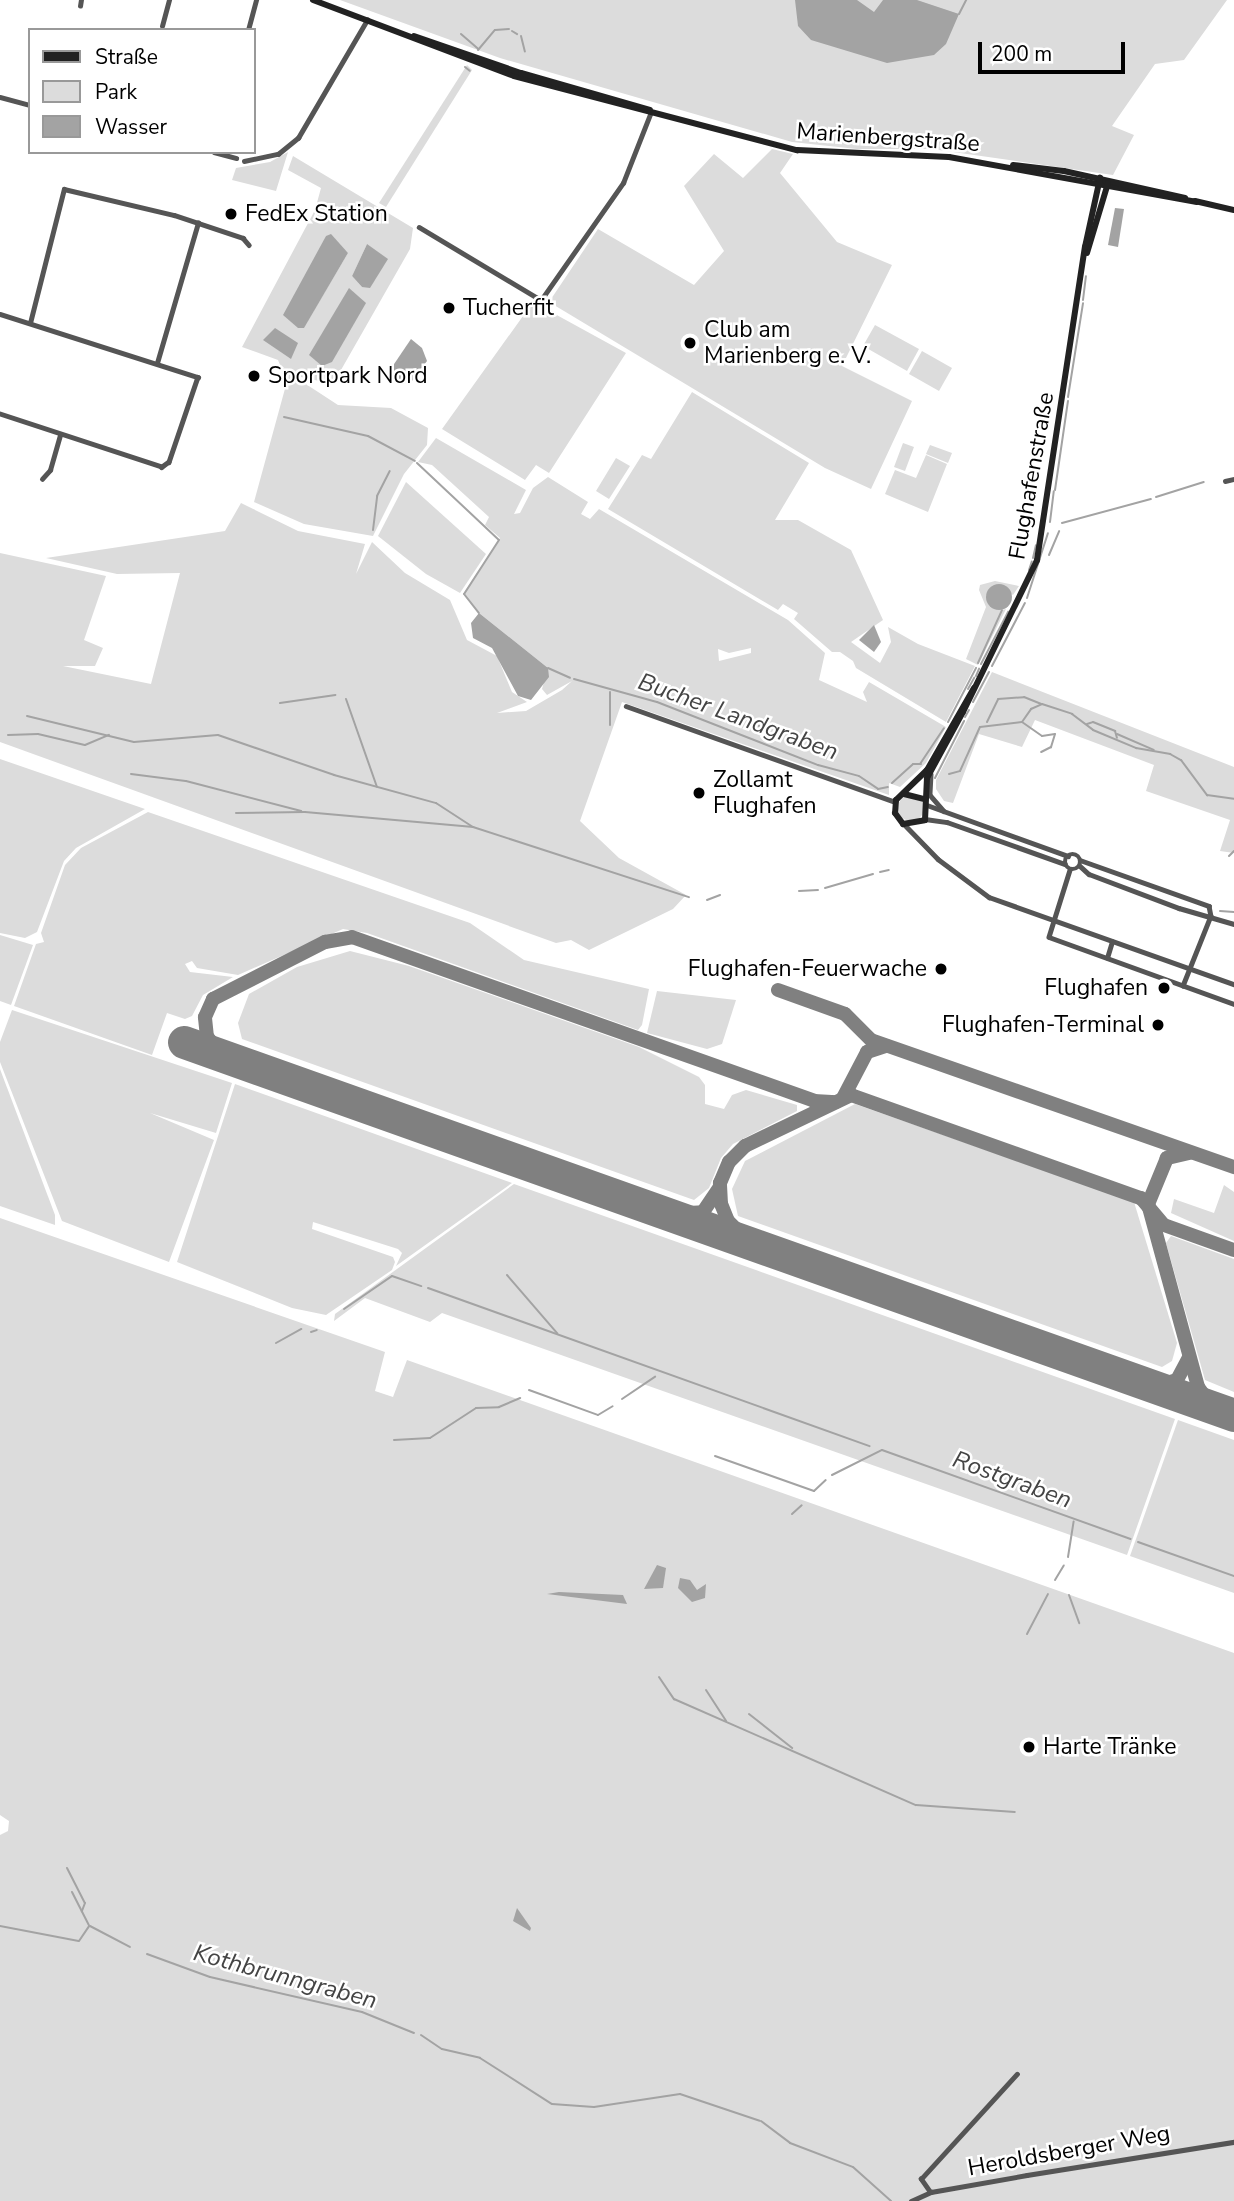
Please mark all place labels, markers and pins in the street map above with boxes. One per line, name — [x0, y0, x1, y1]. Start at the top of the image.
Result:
place label: FedEx Station — [245, 200, 388, 228]
marker: FedEx Station — [223, 206, 239, 222]
place label: Tucherfit — [463, 294, 554, 322]
marker: Tucherfit — [441, 300, 457, 316]
place label: Club am Marienberg e. V. — [704, 316, 871, 370]
marker: Club am Marienberg e. V. — [682, 335, 698, 351]
place label: Sportpark Nord — [268, 362, 428, 390]
marker: Sportpark Nord — [246, 368, 262, 384]
place label: Zollamt Flughafen — [713, 766, 817, 820]
marker: Zollamt Flughafen — [691, 785, 707, 801]
place label: Flughafen-Feuerwache — [688, 955, 927, 983]
marker: Flughafen-Feuerwache — [933, 961, 949, 977]
place label: Flughafen — [1044, 974, 1148, 1002]
marker: Flughafen — [1154, 978, 1174, 998]
place label: Flughafen-Terminal — [942, 1011, 1144, 1039]
marker: Flughafen-Terminal — [1150, 1017, 1166, 1033]
place label: Harte Tränke — [1043, 1733, 1177, 1761]
marker: Harte Tränke — [1021, 1739, 1037, 1755]

